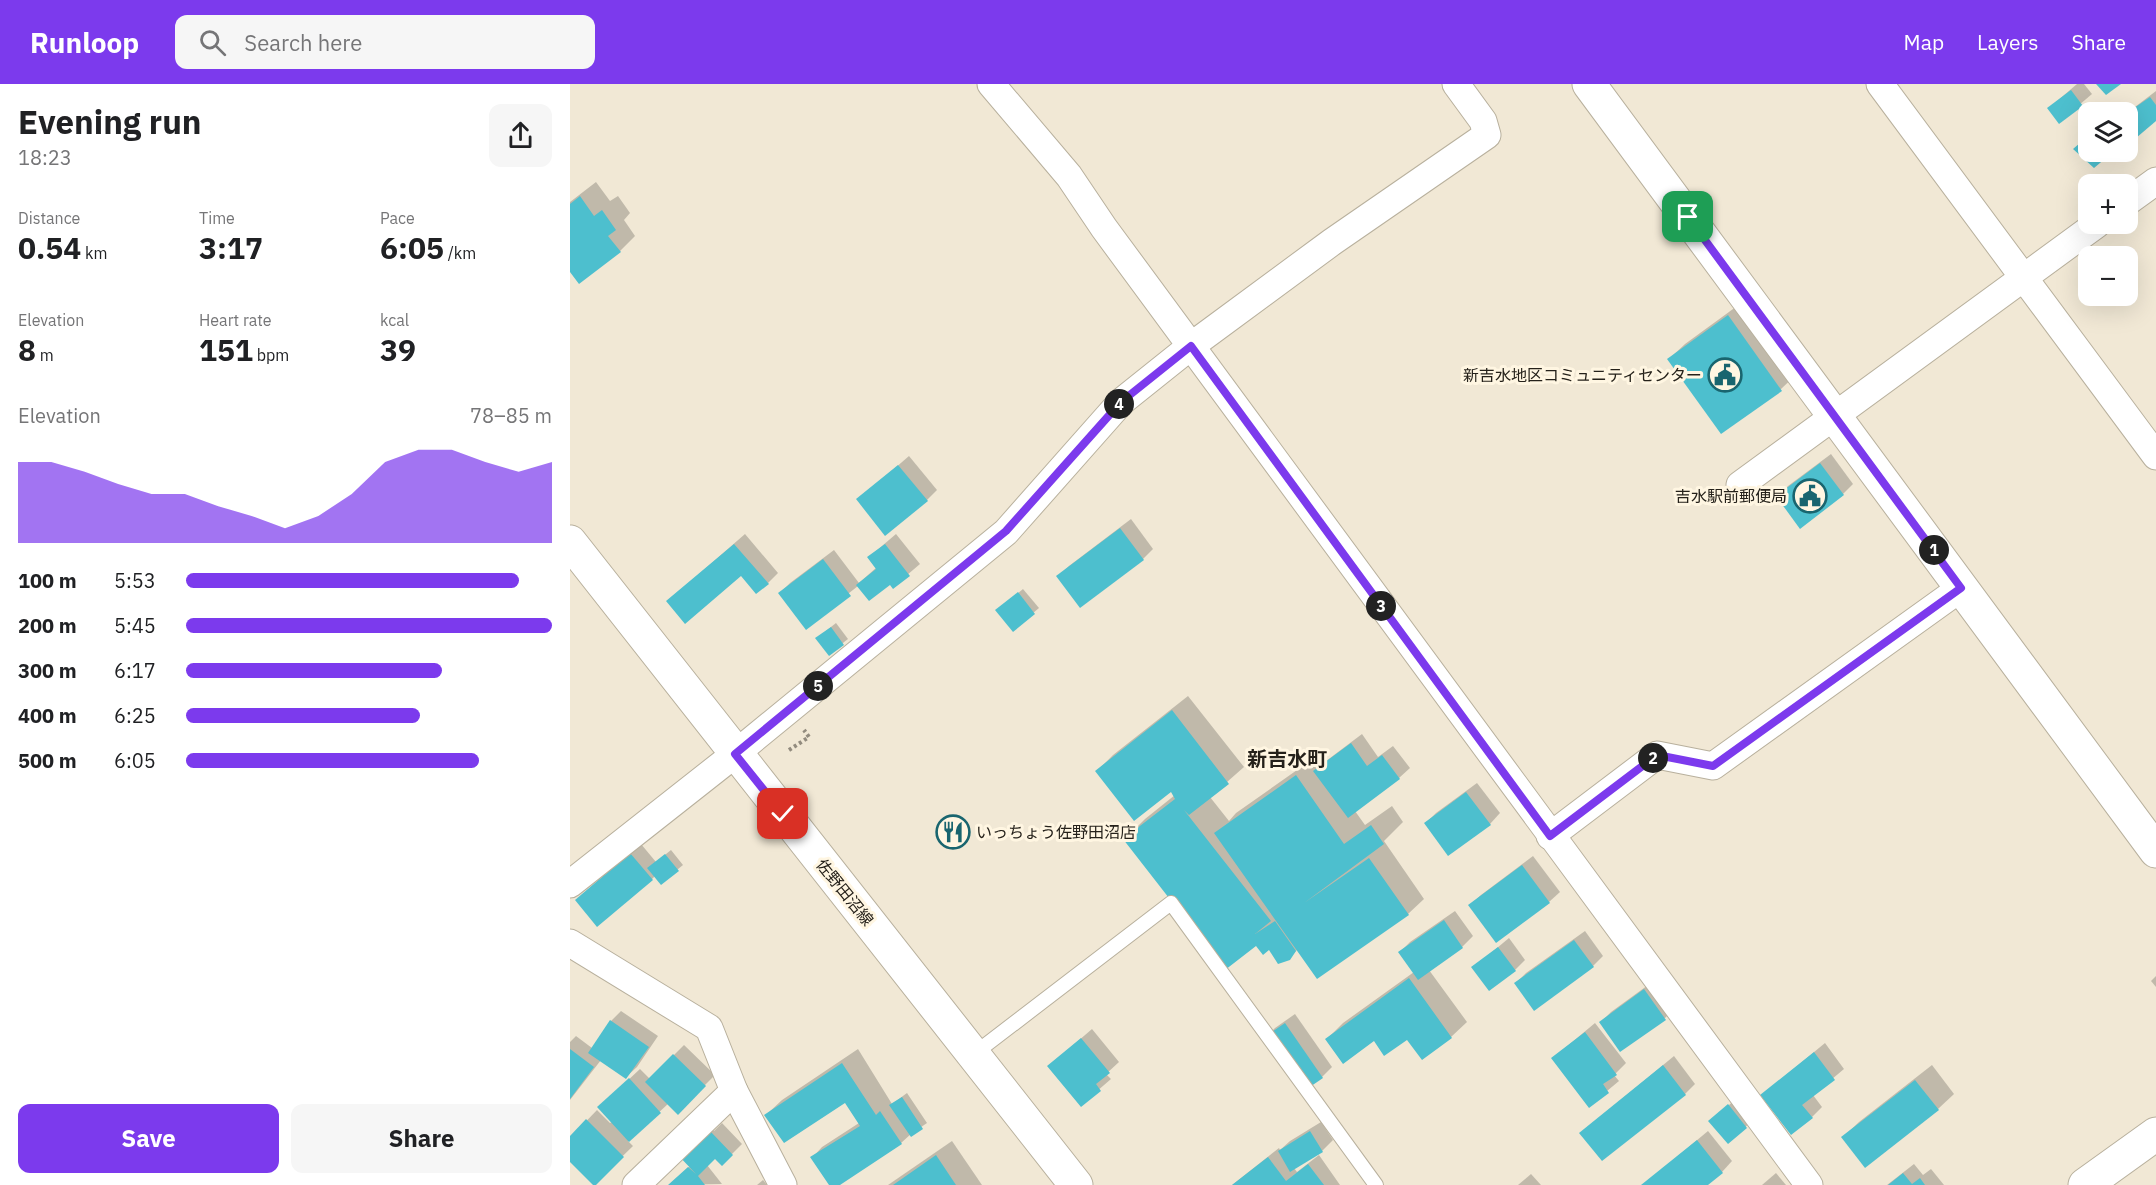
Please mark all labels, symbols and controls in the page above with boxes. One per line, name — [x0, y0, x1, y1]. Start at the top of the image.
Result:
search box — [175, 15, 595, 69]
text: Runloop — [30, 24, 139, 61]
icon: search — [196, 26, 229, 59]
text: Search here — [244, 28, 362, 57]
text: Map — [1904, 28, 1944, 56]
text: Layers — [1977, 28, 2039, 56]
text: Share — [2072, 28, 2126, 56]
text: Evening run — [18, 100, 202, 143]
map controls — [2078, 102, 2138, 306]
button: layers — [2078, 102, 2138, 162]
button: share — [489, 104, 552, 167]
text: 18:23 — [18, 144, 72, 171]
button: + — [2078, 174, 2138, 234]
pin — [1662, 191, 1713, 242]
icon: arrive — [1671, 200, 1704, 233]
text: Distance — [18, 208, 80, 228]
text: Time — [199, 208, 235, 228]
text: Pace — [380, 208, 415, 228]
text: 0.54 — [18, 228, 81, 267]
text: 3:17 — [199, 228, 263, 267]
text: 6:05 — [380, 228, 444, 267]
text: km — [81, 243, 108, 263]
text: /km — [444, 243, 476, 263]
button: − — [2078, 246, 2138, 306]
text: Elevation — [18, 310, 84, 330]
text: Heart rate — [199, 310, 272, 330]
text: kcal — [380, 310, 409, 330]
text: 8 — [18, 330, 36, 369]
text: 151 — [199, 330, 253, 369]
text: 39 — [380, 330, 416, 369]
text: m — [36, 345, 54, 365]
text: bpm — [253, 345, 289, 365]
public building icon: 新吉水地区コミュニティセンター — [1707, 357, 1743, 393]
place label: 新吉水地区コミュニティセンター — [1463, 365, 1702, 385]
pin: 4 — [1104, 389, 1134, 419]
text: 4 — [1114, 394, 1124, 414]
text: Elevation — [18, 402, 101, 429]
text: 78–85 m — [470, 402, 552, 429]
public building icon: 吉水駅前郵便局 — [1792, 478, 1828, 514]
place label: 吉水駅前郵便局 — [1675, 486, 1787, 506]
pin: 1 — [1919, 535, 1949, 565]
text: 1 — [1929, 540, 1939, 560]
text: 100 m — [18, 567, 77, 594]
text: 5:53 — [114, 567, 156, 594]
pin: 3 — [1366, 591, 1396, 621]
text: 3 — [1376, 596, 1386, 616]
text: 200 m — [18, 612, 77, 639]
text: 5:45 — [114, 612, 156, 639]
text: 300 m — [18, 657, 77, 684]
text: 6:17 — [114, 657, 156, 684]
pin: 5 — [803, 671, 833, 701]
text: 5 — [813, 676, 823, 696]
text: 400 m — [18, 702, 77, 729]
text: 6:25 — [114, 702, 156, 729]
pin: 2 — [1638, 743, 1668, 773]
district label: 新吉水町 — [1247, 745, 1327, 772]
text: 500 m — [18, 747, 77, 774]
text: 6:05 — [114, 747, 156, 774]
text: 2 — [1648, 748, 1658, 768]
pin — [757, 788, 808, 839]
icon: check — [766, 797, 799, 830]
restaurant icon: いっちょう佐野田沼店 — [935, 814, 971, 850]
place label: いっちょう佐野田沼店 — [976, 822, 1136, 842]
street label: 佐野田沼線 — [812, 855, 878, 929]
button: Save — [18, 1104, 279, 1173]
button: Share — [291, 1104, 552, 1173]

